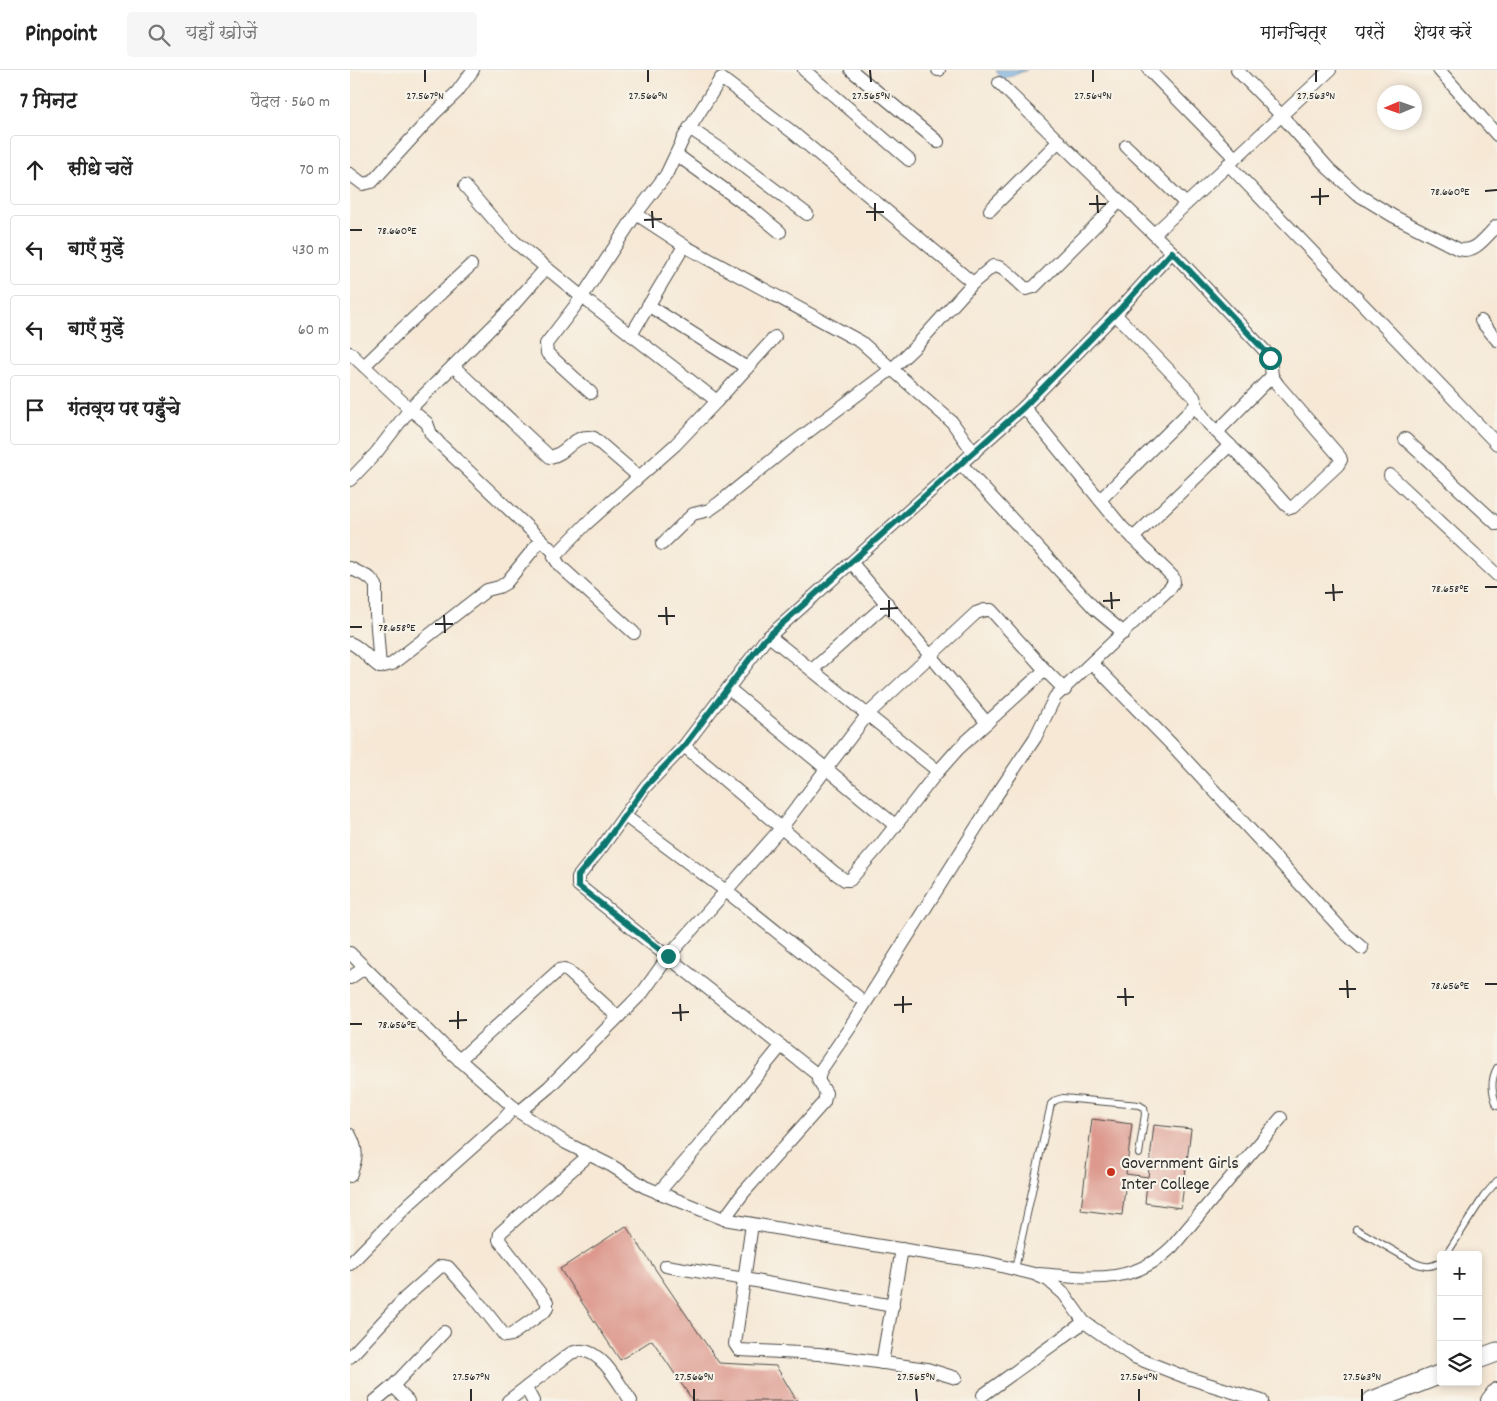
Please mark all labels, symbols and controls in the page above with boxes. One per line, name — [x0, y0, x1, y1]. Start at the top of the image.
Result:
search box — [127, 12, 477, 57]
text: Pinpoint — [25, 18, 97, 52]
icon: search — [145, 21, 173, 49]
text: यहाँ खोजें — [185, 21, 257, 48]
text: मानचित्र — [1261, 22, 1327, 47]
text: परतें — [1355, 22, 1385, 47]
text: शेयर करें — [1413, 22, 1472, 47]
north arrow — [1377, 85, 1422, 130]
text: 7 मिनट — [20, 88, 77, 118]
text: 27.567°N — [406, 88, 444, 105]
text: 27.566°N — [629, 88, 668, 105]
text: 27.565°N — [852, 88, 890, 105]
text: 27.564°N — [1074, 88, 1112, 105]
text: 27.563°N — [1297, 88, 1335, 105]
text: पैदल · 560 m — [251, 91, 330, 114]
icon: ahead — [21, 156, 49, 184]
text: सीधे चलें — [68, 157, 133, 184]
text: 70 m — [299, 159, 329, 182]
text: 78.660°E — [1430, 184, 1470, 201]
text: 78.660°E — [377, 223, 417, 240]
icon: left — [21, 236, 49, 264]
text: बाएँ मुड़ें — [68, 237, 124, 264]
text: 430 m — [292, 239, 329, 262]
icon: left — [21, 316, 49, 344]
text: बाएँ मुड़ें — [68, 317, 124, 344]
text: 60 m — [298, 319, 329, 342]
route start — [1259, 347, 1282, 370]
icon: arrive — [21, 396, 49, 424]
text: गंतव्य पर पहुँचे — [68, 397, 180, 424]
text: 78.658°E — [1432, 581, 1469, 598]
text: 78.658°E — [379, 620, 416, 637]
route end — [657, 945, 680, 968]
text: 78.656°E — [1431, 978, 1470, 995]
text: 78.656°E — [378, 1017, 417, 1034]
place label: Government Girls Inter College — [1121, 1152, 1239, 1198]
marker: Government Girls Inter College — [1105, 1166, 1117, 1178]
map controls — [1437, 1251, 1482, 1386]
button: + — [1437, 1251, 1482, 1296]
button: − — [1437, 1296, 1482, 1341]
button: layers — [1437, 1341, 1482, 1386]
text: 27.567°N — [452, 1369, 490, 1386]
text: 27.566°N — [675, 1369, 714, 1386]
text: 27.565°N — [897, 1369, 935, 1386]
text: 27.564°N — [1120, 1369, 1158, 1386]
text: 27.563°N — [1343, 1369, 1381, 1386]

